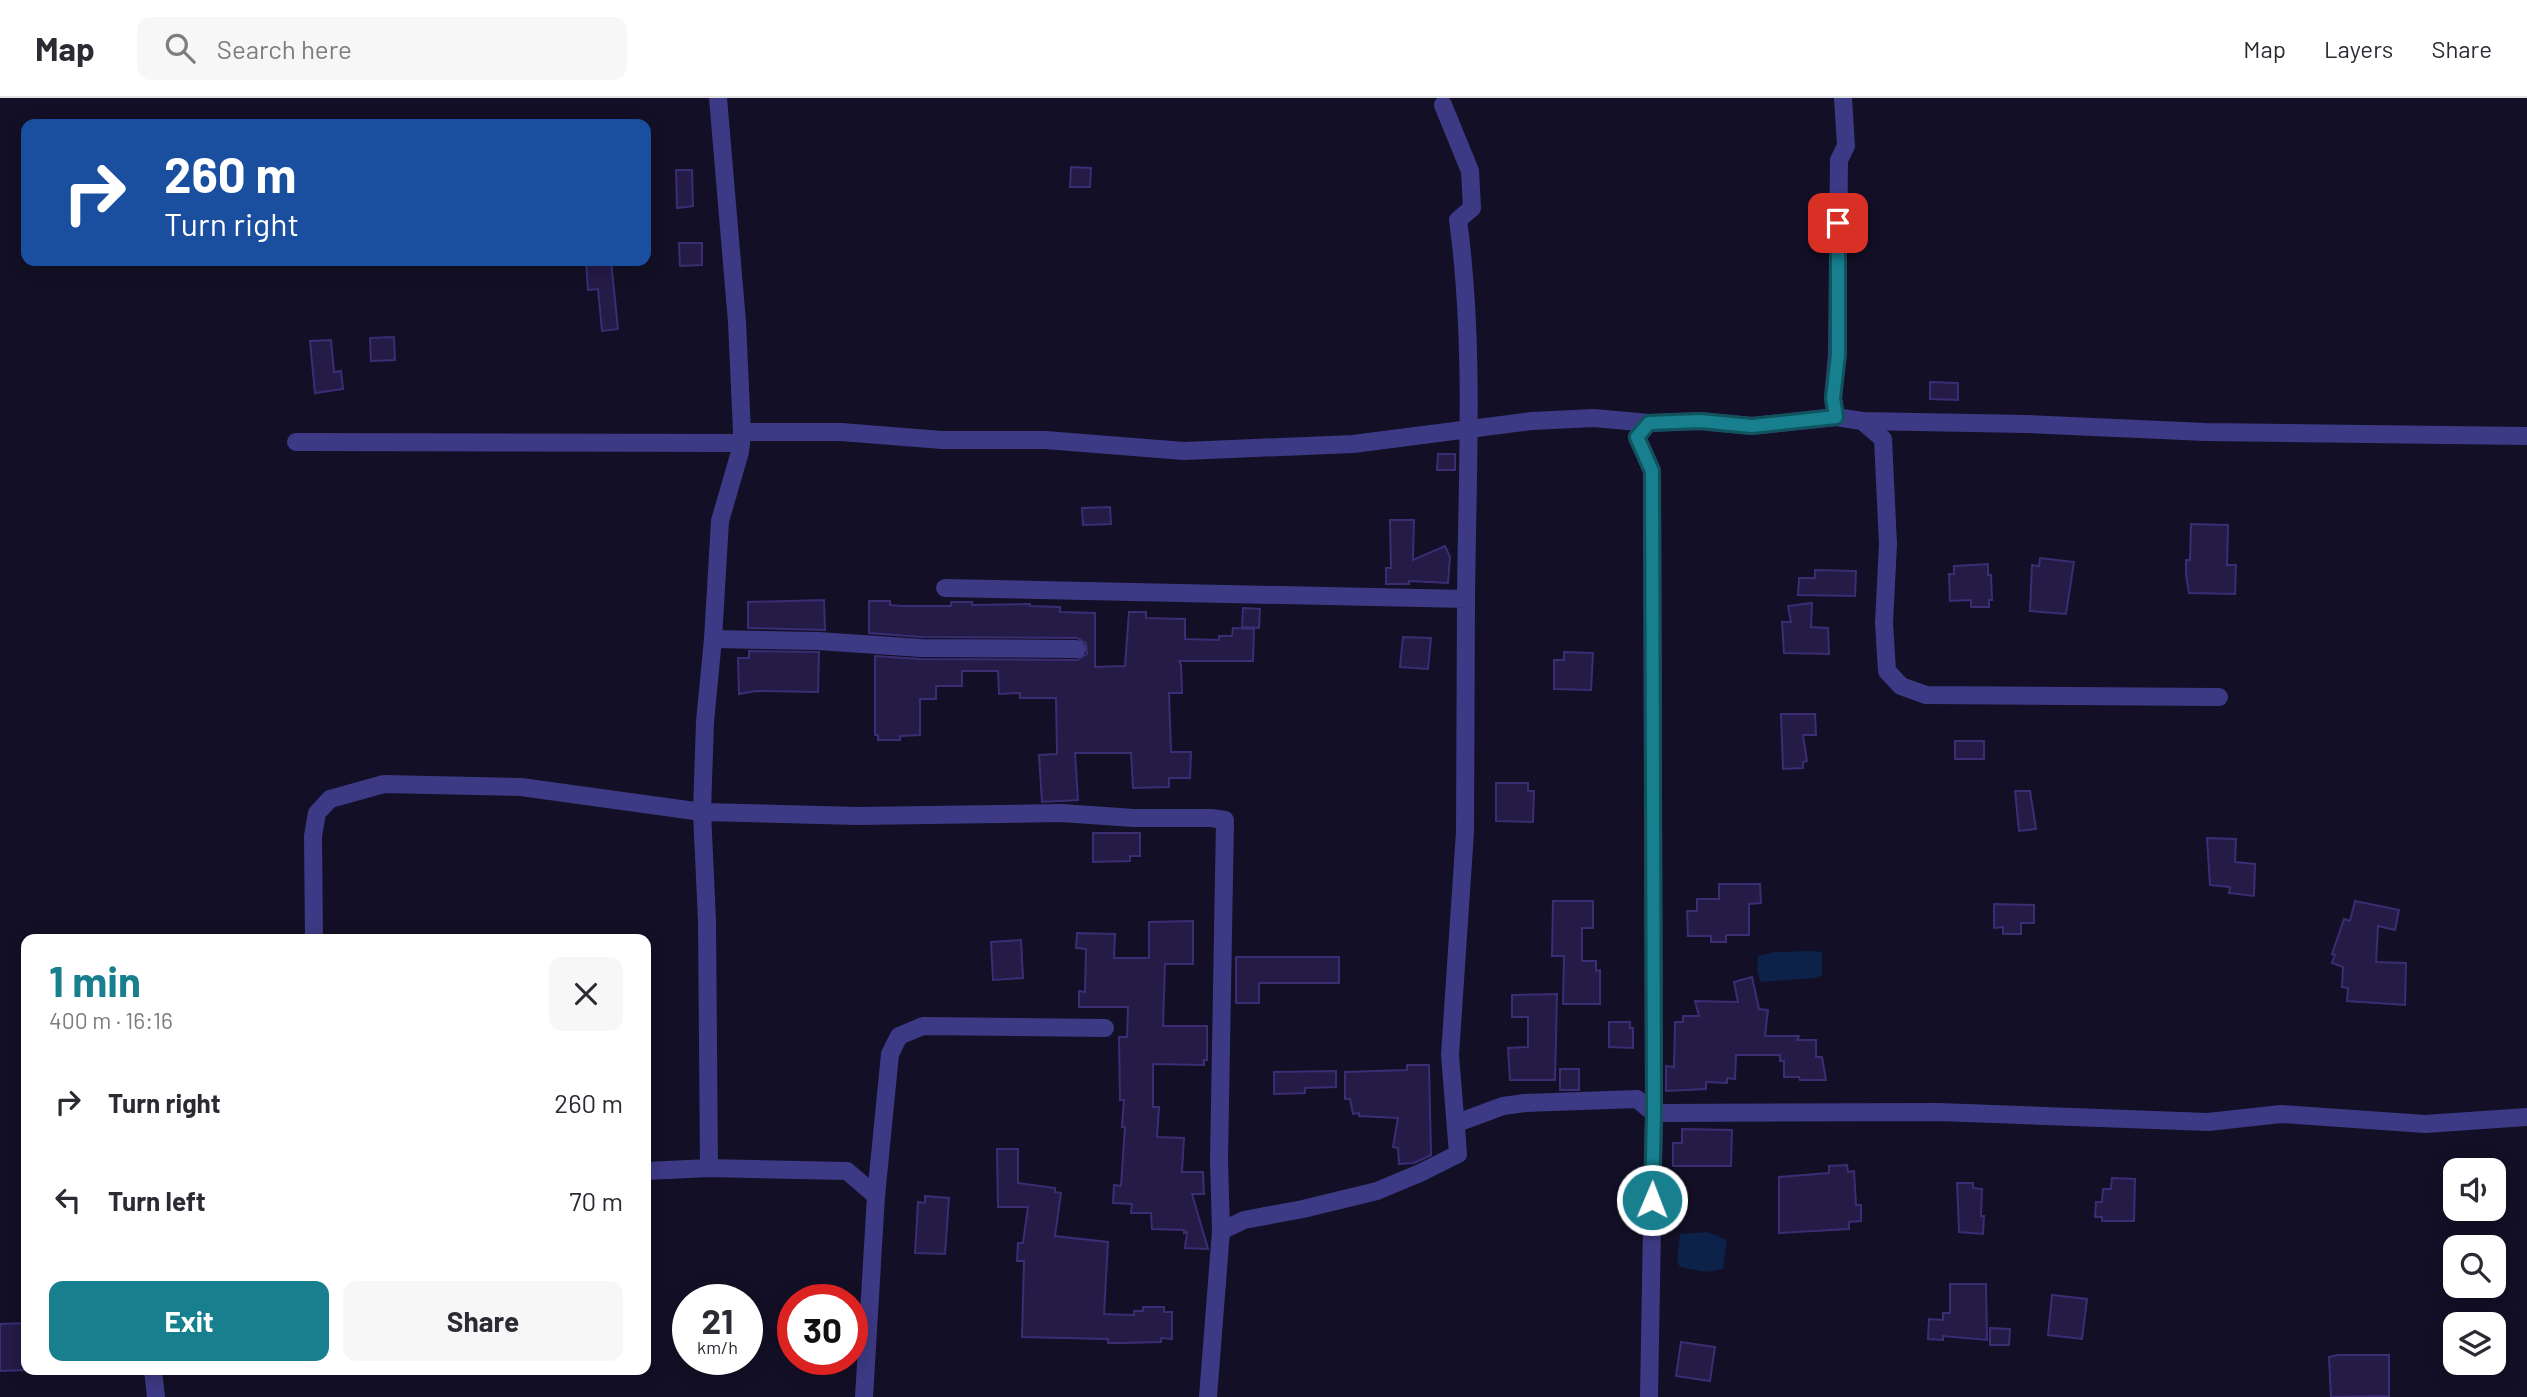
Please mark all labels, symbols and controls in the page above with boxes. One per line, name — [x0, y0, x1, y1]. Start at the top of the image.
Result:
search box — [137, 17, 627, 80]
text: Map — [35, 28, 95, 68]
icon: search — [161, 29, 199, 67]
text: Search here — [217, 33, 352, 64]
text: Map — [2243, 34, 2286, 63]
text: Layers — [2324, 34, 2393, 63]
text: Share — [2431, 34, 2492, 63]
text: 260 m — [164, 144, 296, 203]
icon: right — [49, 147, 140, 238]
pin — [1808, 193, 1868, 253]
text: Turn right — [164, 204, 299, 242]
icon: arrive — [1819, 204, 1857, 242]
text: 1 min — [49, 955, 141, 1005]
button: close — [549, 957, 623, 1031]
text: 400 m · 16:16 — [49, 1006, 173, 1034]
icon: right — [49, 1083, 87, 1121]
text: Turn right — [108, 1087, 221, 1118]
text: 260 m — [554, 1087, 623, 1118]
map controls — [2443, 1158, 2506, 1375]
button: sound — [2443, 1158, 2506, 1221]
position arrow — [1615, 1163, 1689, 1237]
icon: left — [49, 1181, 87, 1219]
text: Turn left — [108, 1185, 206, 1216]
text: 70 m — [569, 1185, 623, 1216]
button: search — [2443, 1235, 2506, 1298]
button: Exit — [49, 1281, 329, 1361]
button: Share — [343, 1281, 623, 1361]
speed limit sign: 30 — [777, 1284, 868, 1375]
text: 21 — [702, 1299, 733, 1341]
button: layers — [2443, 1312, 2506, 1375]
text: km/h — [697, 1336, 738, 1358]

